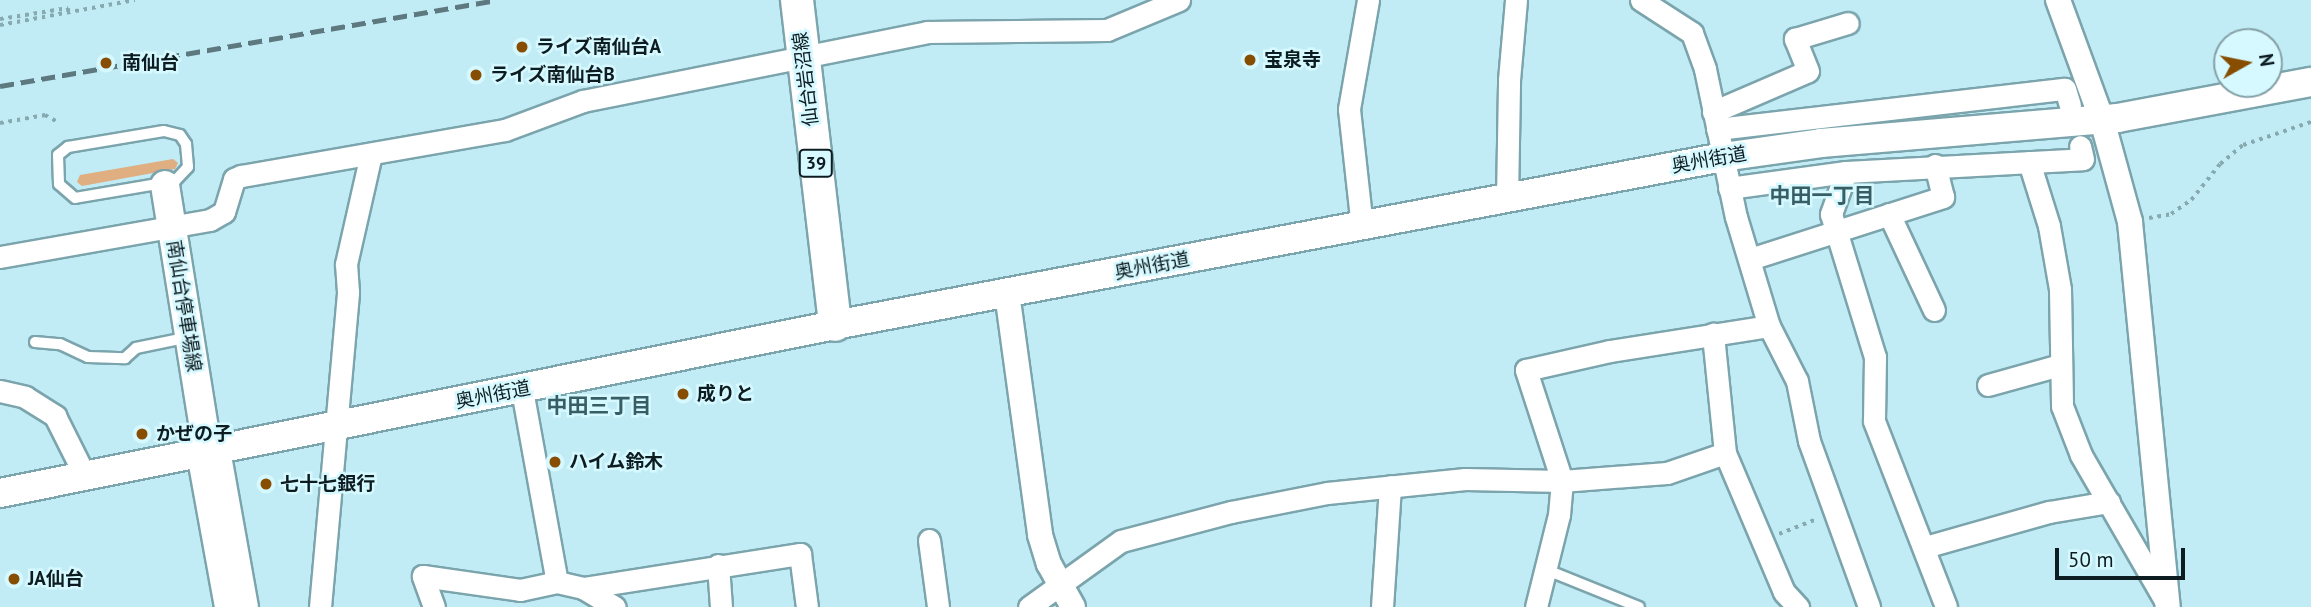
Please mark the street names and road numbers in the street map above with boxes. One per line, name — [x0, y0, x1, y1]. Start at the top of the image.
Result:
street label: 仙台岩沼線 — [789, 30, 823, 128]
street label: 奥州街道 — [1670, 142, 1748, 178]
road number: 39 — [798, 148, 834, 178]
street label: 南仙台停車場線 — [162, 239, 206, 373]
street label: 奥州街道 — [1113, 248, 1191, 284]
street label: 奥州街道 — [454, 377, 532, 413]

